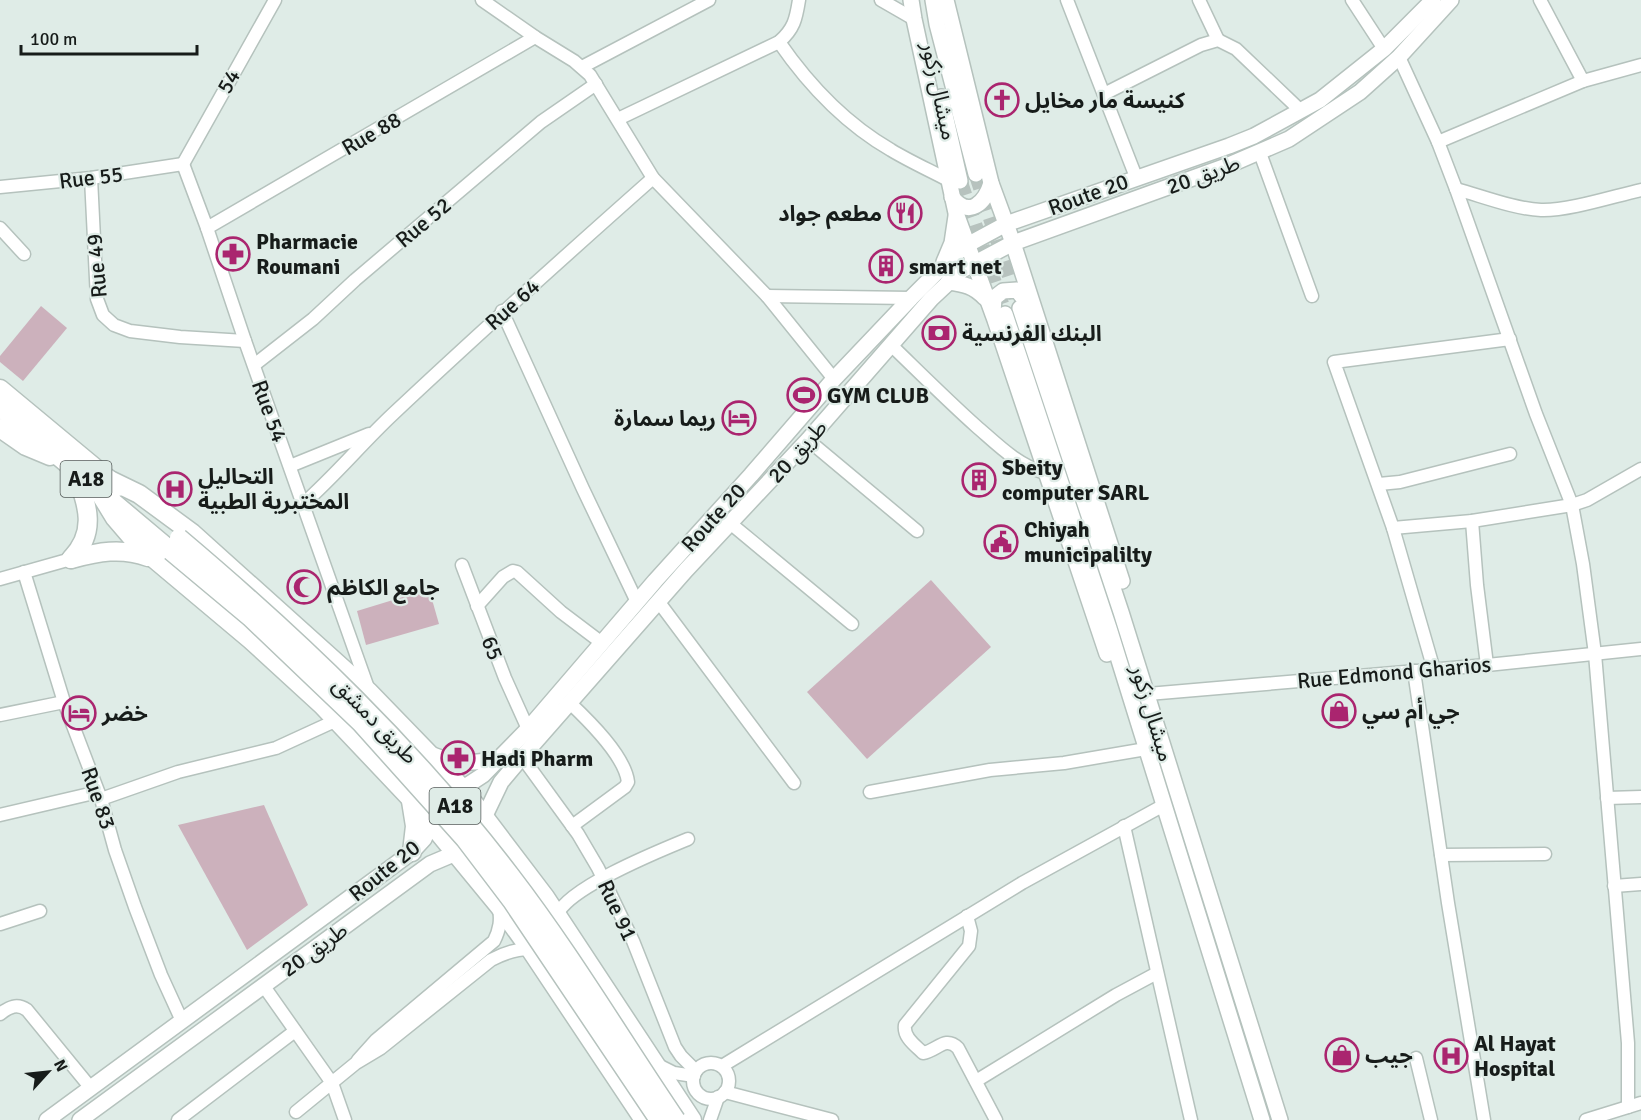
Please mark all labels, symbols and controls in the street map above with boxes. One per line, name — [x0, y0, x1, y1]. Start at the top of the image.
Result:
scale bar — [21, 18, 196, 56]
text: 100 m — [30, 28, 77, 50]
street label: ميشال زكور — [916, 39, 963, 143]
street label: 54 — [211, 64, 246, 98]
church icon: كنيسة مار مخايل — [984, 82, 1020, 118]
place label: كنيسة مار مخايل — [1025, 87, 1186, 114]
street label: Rue 88 — [337, 106, 406, 161]
street label: طريق 20 — [1163, 149, 1243, 200]
street label: Rue 55 — [57, 160, 125, 195]
street label: Route 20 — [1044, 168, 1132, 221]
street label: Rue 52 — [390, 191, 457, 253]
restaurant icon: مطعم جواد — [887, 195, 923, 231]
place label: مطعم جواد — [778, 200, 882, 230]
place label: Pharmacie Roumani — [256, 228, 358, 280]
street label: Rue 49 — [80, 233, 113, 299]
pharmacy icon: Pharmacie Roumani — [215, 236, 251, 272]
building icon: smart net — [868, 248, 904, 284]
place label: smart net — [909, 253, 1002, 280]
street label: Rue 64 — [479, 273, 545, 336]
bank icon: البنك الفرنسية — [921, 315, 957, 351]
place label: البنك الفرنسية — [962, 320, 1102, 347]
street label: Rue 54 — [246, 376, 293, 446]
sports icon: GYM CLUB — [786, 377, 822, 413]
place label: GYM CLUB — [827, 382, 929, 409]
hotel icon: ريما سمارة — [721, 400, 757, 436]
place label: ريما سمارة — [614, 405, 716, 432]
street label: طريق 20 — [762, 414, 833, 489]
place label: Sbeity computer SARL — [1002, 454, 1150, 506]
road number: A18 — [60, 461, 112, 497]
building icon: Sbeity computer SARL — [961, 462, 997, 498]
place label: التحاليل المختبرية الطبية — [198, 463, 349, 515]
hospital icon: التحاليل المختبرية الطبية — [157, 471, 193, 507]
street label: Route 20 — [675, 477, 751, 557]
place label: Chiyah municipalilty — [1024, 516, 1152, 568]
public building icon: Chiyah municipalilty — [983, 524, 1019, 560]
mosque icon: جامع الكاظم — [286, 569, 322, 605]
place label: جامع الكاظم — [327, 574, 440, 604]
street label: 65 — [476, 632, 509, 664]
street label: Rue Edmond Gharios — [1296, 651, 1492, 694]
street label: ميشال زكور — [1125, 661, 1180, 765]
street label: طريق دمشق — [327, 671, 424, 770]
shop icon: جي أم سي — [1321, 693, 1357, 729]
hotel icon: خضر — [61, 695, 97, 731]
place label: جي أم سي — [1362, 697, 1460, 729]
place label: خضر — [101, 700, 148, 727]
pharmacy icon: Hadi Pharm — [440, 740, 476, 776]
place label: Hadi Pharm — [481, 745, 593, 772]
street label: Rue 83 — [75, 763, 122, 833]
road number: A18 — [430, 788, 480, 824]
street label: Route 20 — [343, 834, 425, 907]
street label: Rue 91 — [592, 875, 643, 945]
street label: طريق 20 — [276, 916, 353, 983]
place label: Al Hayat Hospital — [1474, 1030, 1556, 1082]
shop icon: جيب — [1324, 1037, 1360, 1073]
hospital icon: Al Hayat Hospital — [1433, 1038, 1469, 1074]
north arrow — [18, 1042, 78, 1102]
place label: جيب — [1365, 1042, 1413, 1069]
text: N — [49, 1056, 72, 1075]

